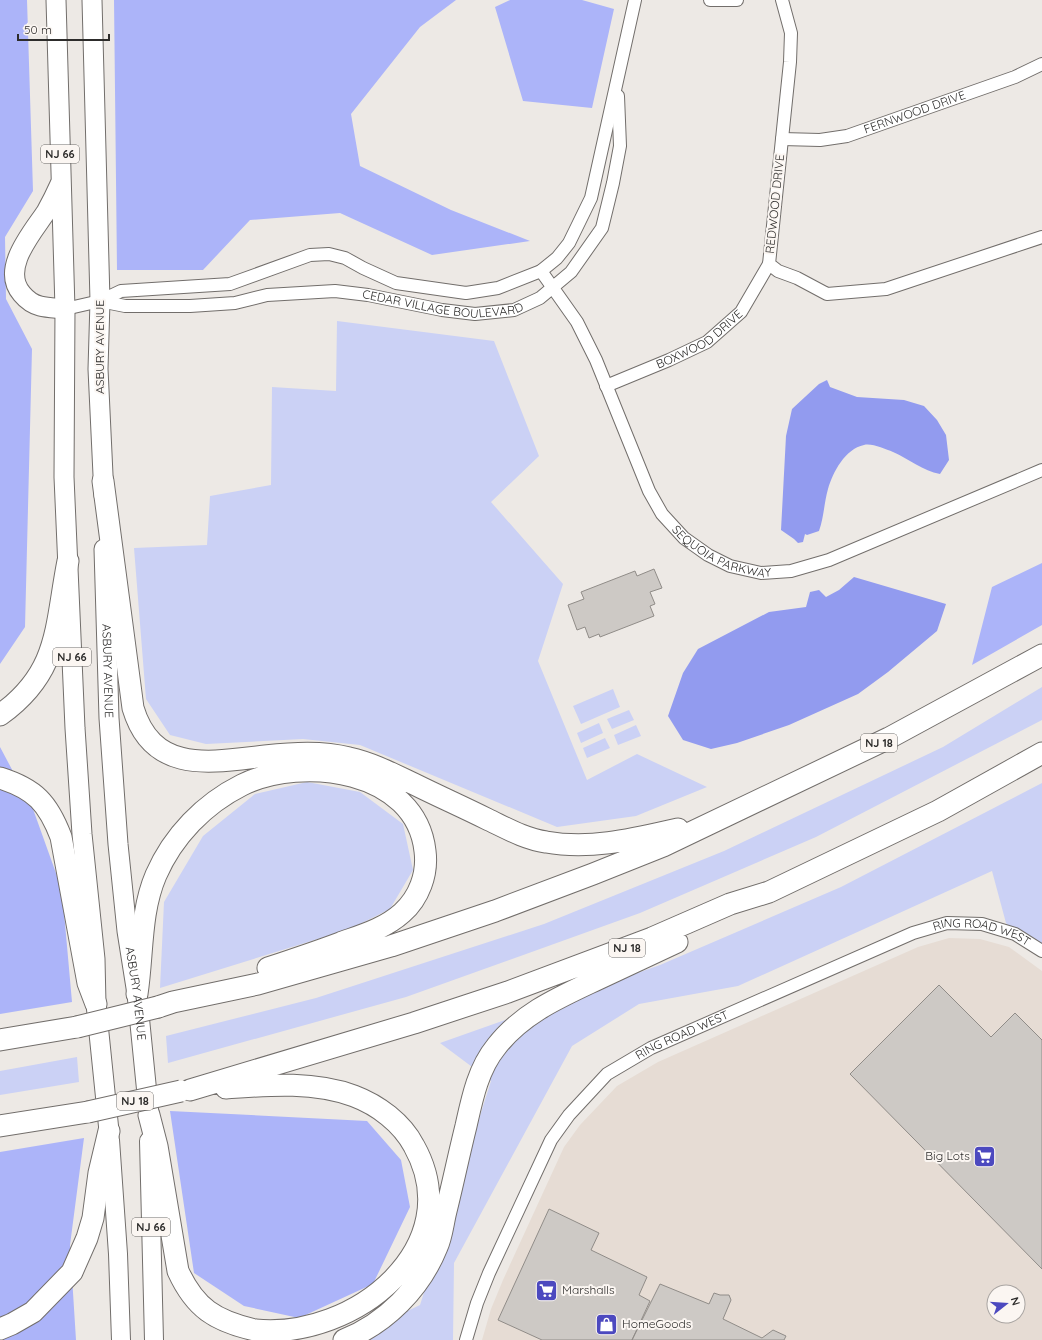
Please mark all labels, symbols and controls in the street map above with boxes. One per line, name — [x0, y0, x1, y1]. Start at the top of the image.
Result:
scale bar — [18, 16, 109, 42]
text: 50 m — [24, 22, 52, 37]
street label: FERNWOOD DRIVE — [862, 87, 968, 137]
road number: NJ 66 — [41, 145, 79, 163]
street label: REDWOOD DRIVE — [762, 153, 787, 254]
street label: CEDAR VILLAGE BOULEVARD — [362, 286, 526, 321]
street label: ASBURY AVENUE — [92, 300, 107, 394]
street label: BOXWOOD DRIVE — [654, 306, 745, 372]
street label: SEQUOIA PARKWAY — [669, 522, 772, 581]
street label: ASBURY AVENUE — [99, 624, 117, 718]
road number: NJ 66 — [53, 648, 91, 666]
road number: NJ 18 — [861, 734, 897, 752]
street label: RING ROAD WEST — [931, 915, 1033, 949]
road number: NJ 18 — [609, 939, 645, 957]
street label: ASBURY AVENUE — [123, 946, 150, 1041]
street label: RING ROAD WEST — [632, 1007, 731, 1063]
road number: NJ 18 — [117, 1092, 153, 1110]
supermarket icon: Big Lots — [972, 1143, 998, 1169]
place label: Big Lots — [925, 1148, 970, 1163]
road number: NJ 66 — [132, 1218, 170, 1236]
supermarket icon: Marshalls — [533, 1277, 559, 1303]
place label: Marshalls — [562, 1282, 615, 1297]
north arrow — [986, 1284, 1026, 1324]
text: N — [1008, 1295, 1023, 1307]
shop icon: HomeGoods — [593, 1311, 619, 1337]
place label: HomeGoods — [622, 1316, 692, 1331]

